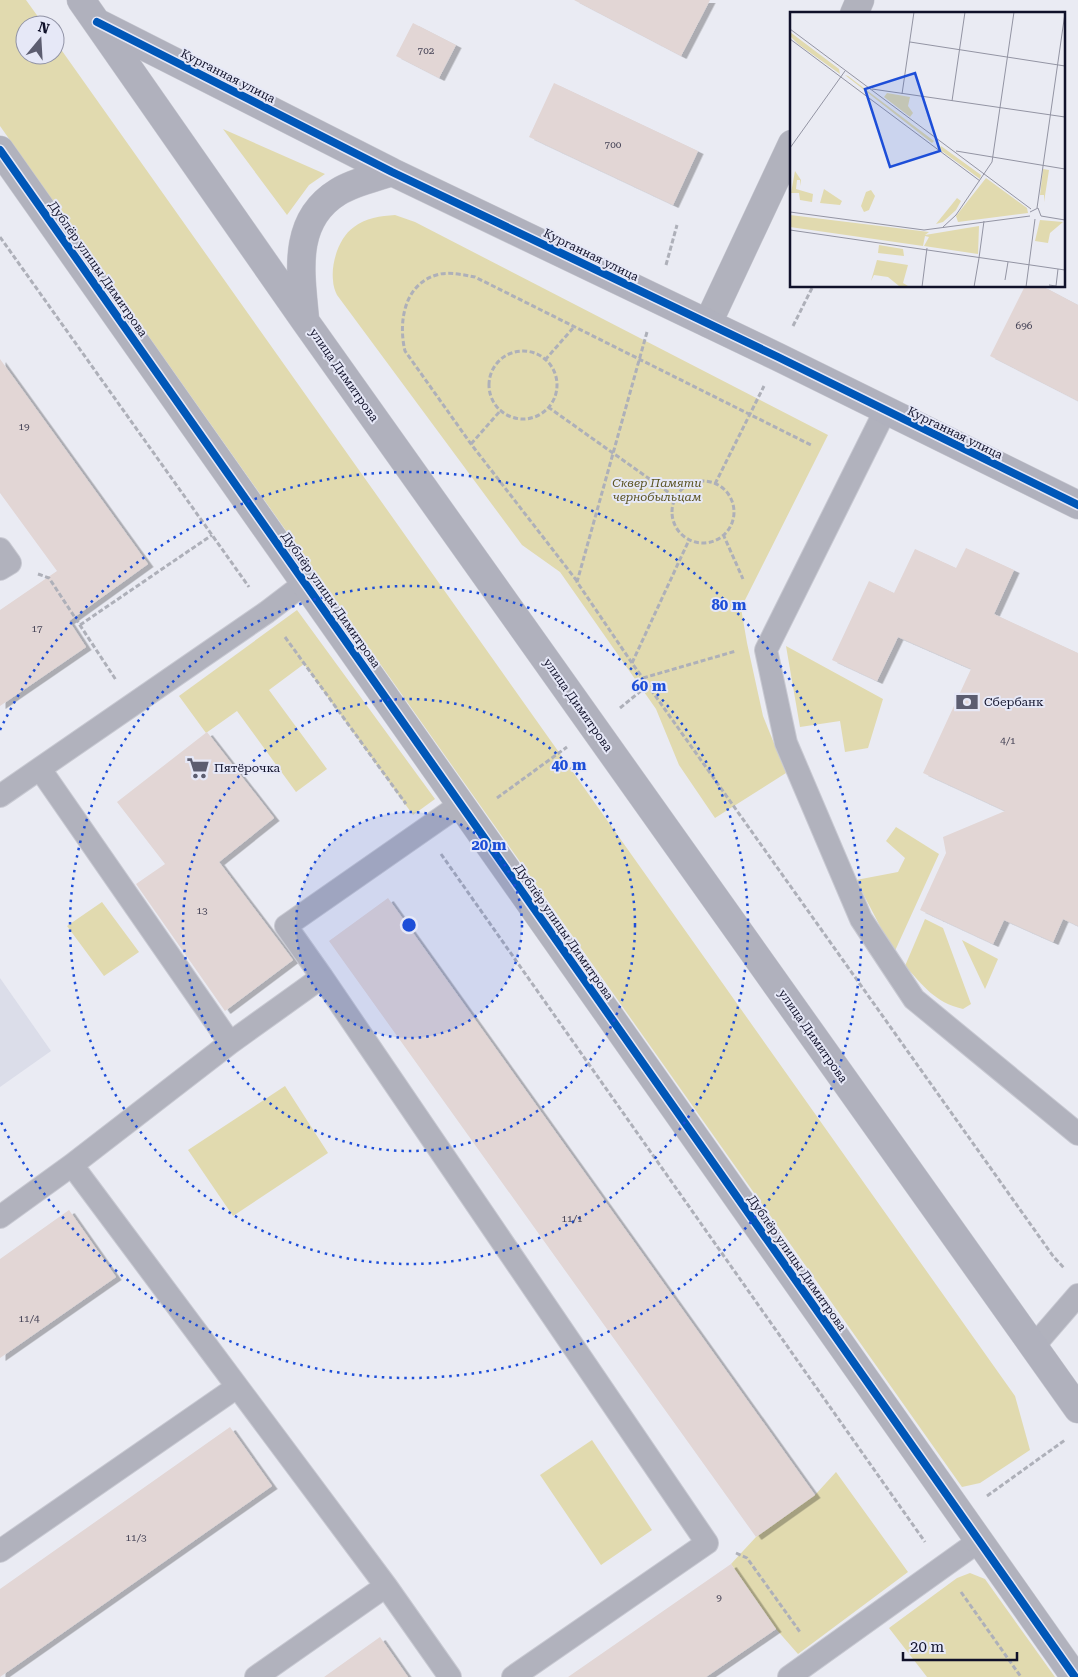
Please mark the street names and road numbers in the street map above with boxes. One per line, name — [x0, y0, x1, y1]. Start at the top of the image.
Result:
street label: Курганная улица — [178, 46, 278, 106]
street label: Дублёр улицы Димитрова — [46, 198, 151, 340]
street label: Курганная улица — [541, 226, 641, 284]
street label: улица Димитрова — [307, 326, 382, 425]
street label: Курганная улица — [905, 404, 1005, 462]
street label: Дублёр улицы Димитрова — [279, 529, 384, 671]
street label: улица Димитрова — [541, 656, 616, 755]
street label: Дублёр улицы Димитрова — [512, 861, 617, 1003]
street label: улица Димитрова — [776, 987, 851, 1086]
street label: Дублёр улицы Димитрова — [745, 1192, 850, 1334]

